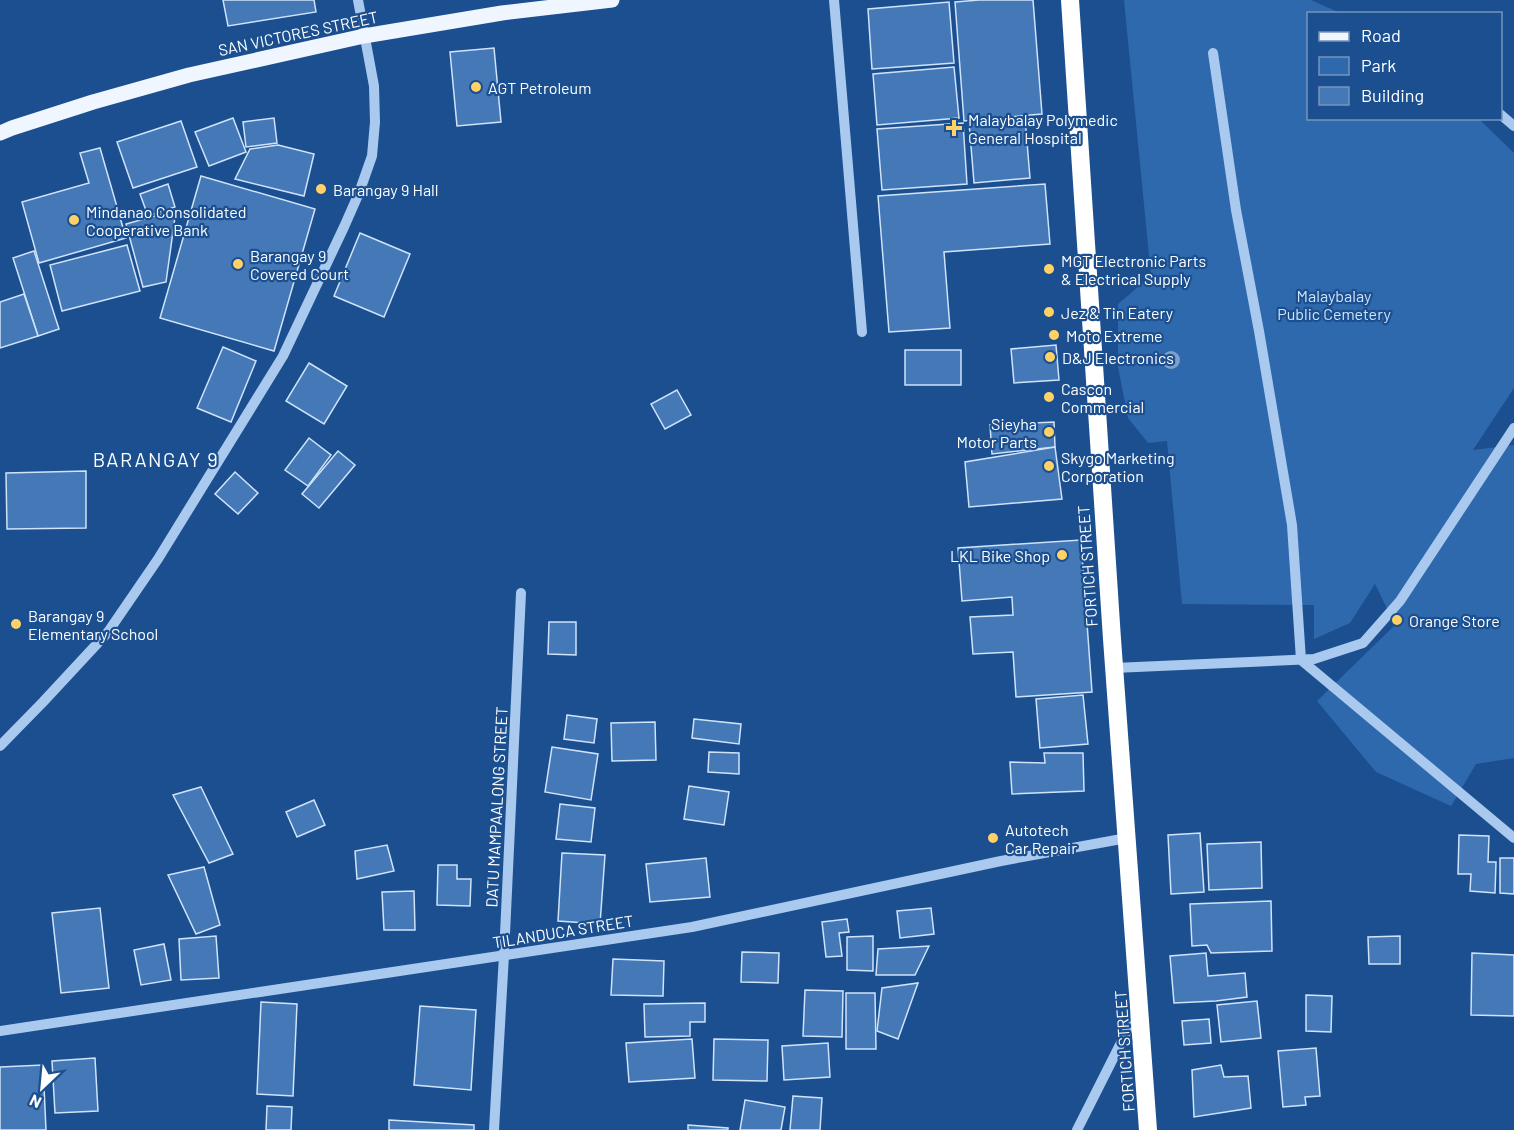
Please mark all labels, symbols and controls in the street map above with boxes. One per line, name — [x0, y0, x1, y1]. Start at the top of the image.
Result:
street label: SAN VICTORES STREET — [216, 7, 380, 59]
legend — [1307, 12, 1502, 120]
text: Road — [1361, 24, 1401, 46]
text: Park — [1361, 54, 1396, 76]
place label: AGT Petroleum — [488, 78, 591, 97]
marker: AGT Petroleum — [469, 80, 483, 94]
text: Building — [1361, 84, 1424, 106]
place label: Malaybalay Polymedic General Hospital — [968, 110, 1118, 147]
marker: Malaybalay Polymedic General Hospital — [945, 119, 963, 137]
place label: Barangay 9 Hall — [333, 180, 438, 199]
marker: Barangay 9 Hall — [314, 182, 328, 196]
place label: Mindanao Consolidated Cooperative Bank — [86, 202, 247, 239]
marker: Mindanao Consolidated Cooperative Bank — [67, 213, 81, 227]
place label: Barangay 9 Covered Court — [250, 246, 349, 283]
place label: MGT Electronic Parts & Electrical Supply — [1061, 251, 1206, 288]
marker: Barangay 9 Covered Court — [231, 257, 245, 271]
marker: MGT Electronic Parts & Electrical Supply — [1042, 262, 1056, 276]
park label: Malaybalay Public Cemetery — [1277, 286, 1391, 323]
place label: Jez & Tin Eatery — [1061, 303, 1174, 322]
marker: Jez & Tin Eatery — [1042, 305, 1056, 319]
place label: Moto Extreme — [1066, 326, 1163, 345]
marker: Moto Extreme — [1047, 328, 1061, 342]
place label: D&J Electronics — [1062, 348, 1174, 367]
marker: D&J Electronics — [1043, 350, 1057, 364]
place label: Cascon Commercial — [1061, 379, 1144, 416]
marker: Cascon Commercial — [1042, 390, 1056, 404]
place label: Sieyha Motor Parts — [956, 414, 1037, 451]
marker: Sieyha Motor Parts — [1042, 425, 1056, 439]
district label: BARANGAY 9 — [93, 447, 219, 471]
place label: Skygo Marketing Corporation — [1061, 448, 1175, 485]
marker: Skygo Marketing Corporation — [1042, 459, 1056, 473]
street label: FORTICH STREET — [1073, 505, 1101, 627]
place label: LKL Bike Shop — [950, 546, 1050, 565]
marker: LKL Bike Shop — [1055, 548, 1069, 562]
place label: Barangay 9 Elementary School — [28, 606, 158, 643]
place label: Orange Store — [1409, 611, 1500, 630]
marker: Orange Store — [1390, 613, 1404, 627]
marker: Barangay 9 Elementary School — [9, 617, 23, 631]
street label: DATU MAMPAALONG STREET — [481, 706, 511, 908]
place label: Autotech Car Repair — [1005, 820, 1077, 857]
marker: Autotech Car Repair — [986, 831, 1000, 845]
street label: TILANDUCA STREET — [491, 910, 635, 952]
street label: FORTICH STREET — [1110, 990, 1138, 1112]
north arrow — [12, 1058, 72, 1118]
text: N — [26, 1091, 44, 1113]

